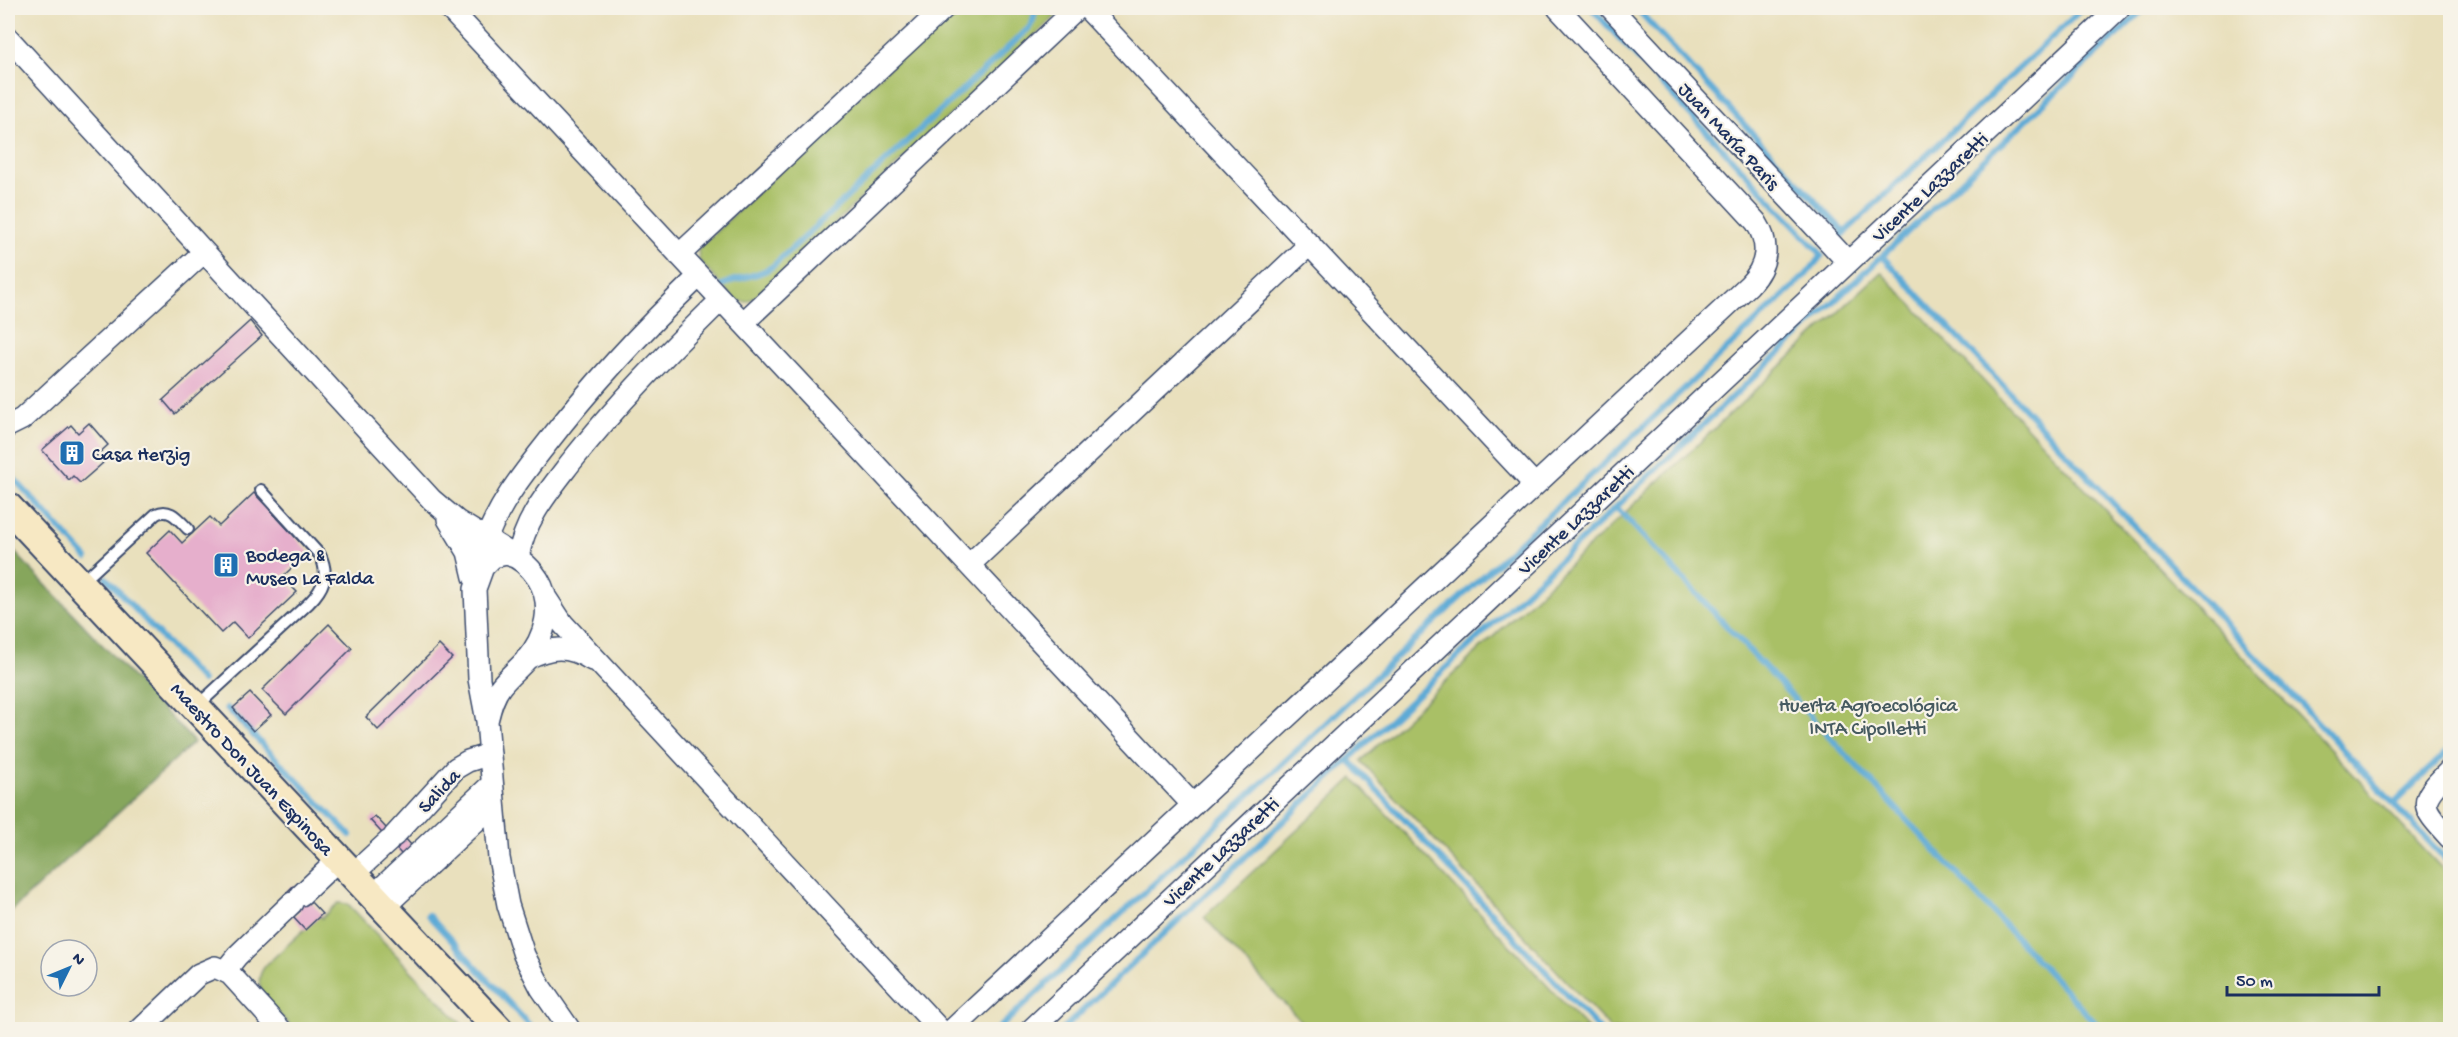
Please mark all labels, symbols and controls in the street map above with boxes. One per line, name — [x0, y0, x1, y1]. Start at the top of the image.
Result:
street label: Juan María Paris — [1672, 79, 1784, 196]
street label: Vicente Lazzaretti — [1868, 129, 1994, 249]
building icon: Casa Herzig — [57, 438, 87, 468]
place label: Casa Herzig — [92, 445, 191, 468]
street label: Vicente Lazzaretti — [1514, 462, 1640, 582]
place label: Bodega & Museo La Falda — [245, 546, 375, 592]
building icon: Bodega & Museo La Falda — [211, 550, 241, 580]
street label: Maestro Don Juan Espinosa — [164, 679, 337, 862]
park label: Huerta Agroecológica INTA Cipolletti — [1779, 696, 1958, 742]
street label: Salida — [414, 765, 467, 819]
street label: Vicente Lazzaretti — [1159, 794, 1285, 914]
north arrow — [39, 938, 99, 998]
text: N — [67, 950, 88, 971]
scale bar — [2227, 959, 2378, 997]
text: 50 m — [2236, 972, 2273, 993]

